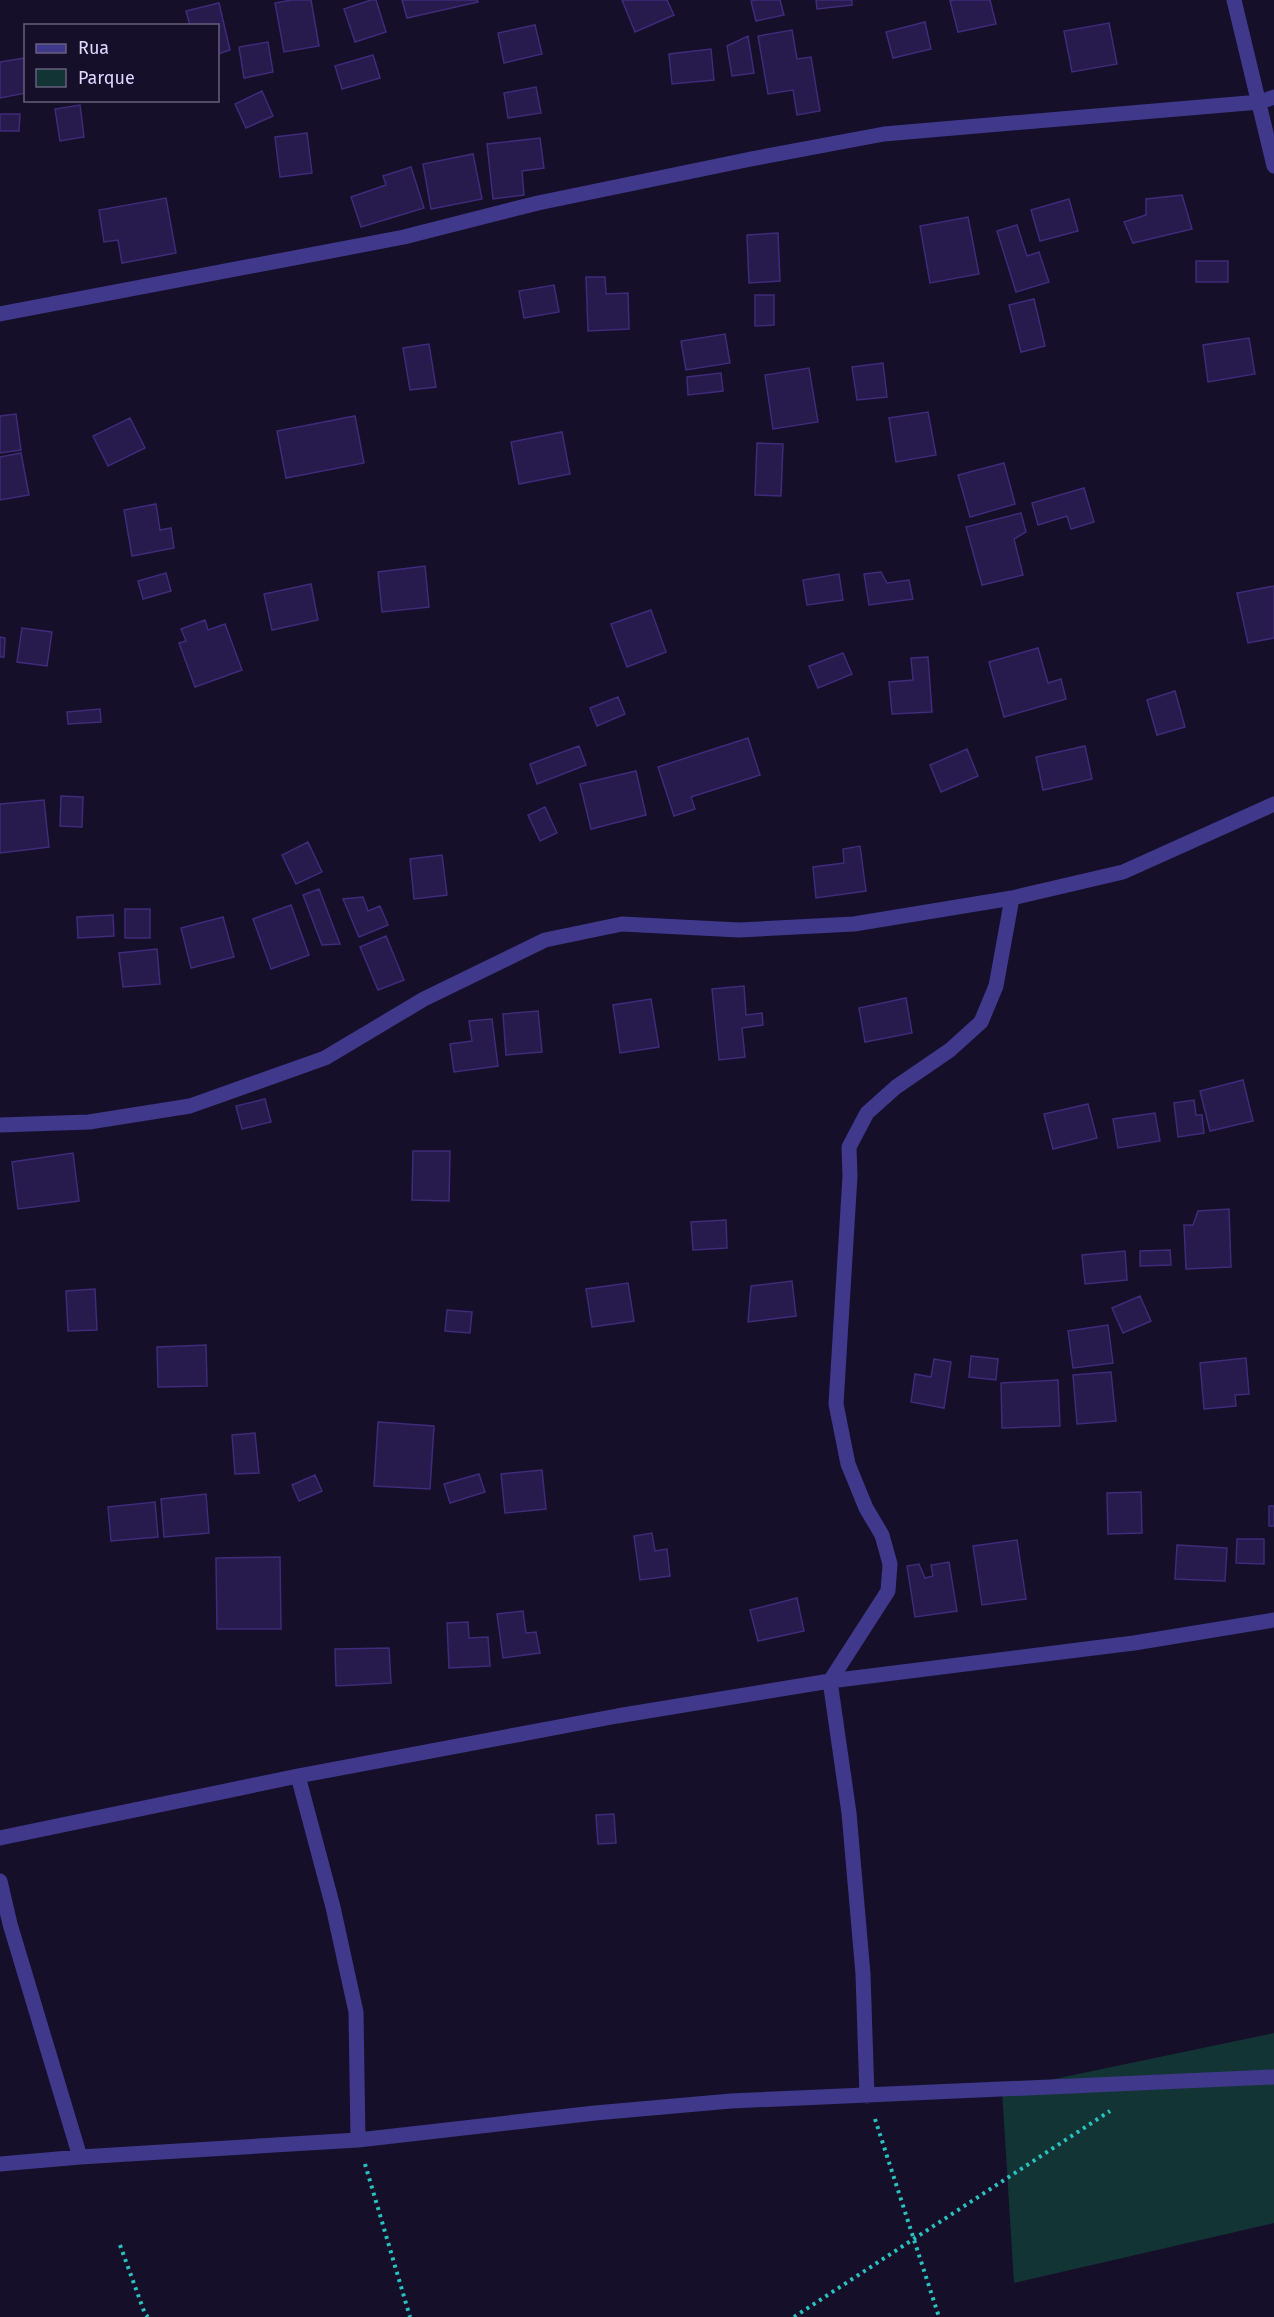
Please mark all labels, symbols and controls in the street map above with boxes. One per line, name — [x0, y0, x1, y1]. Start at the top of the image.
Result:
legend — [24, 24, 219, 102]
text: Rua — [78, 37, 109, 59]
text: Parque — [78, 67, 135, 89]

